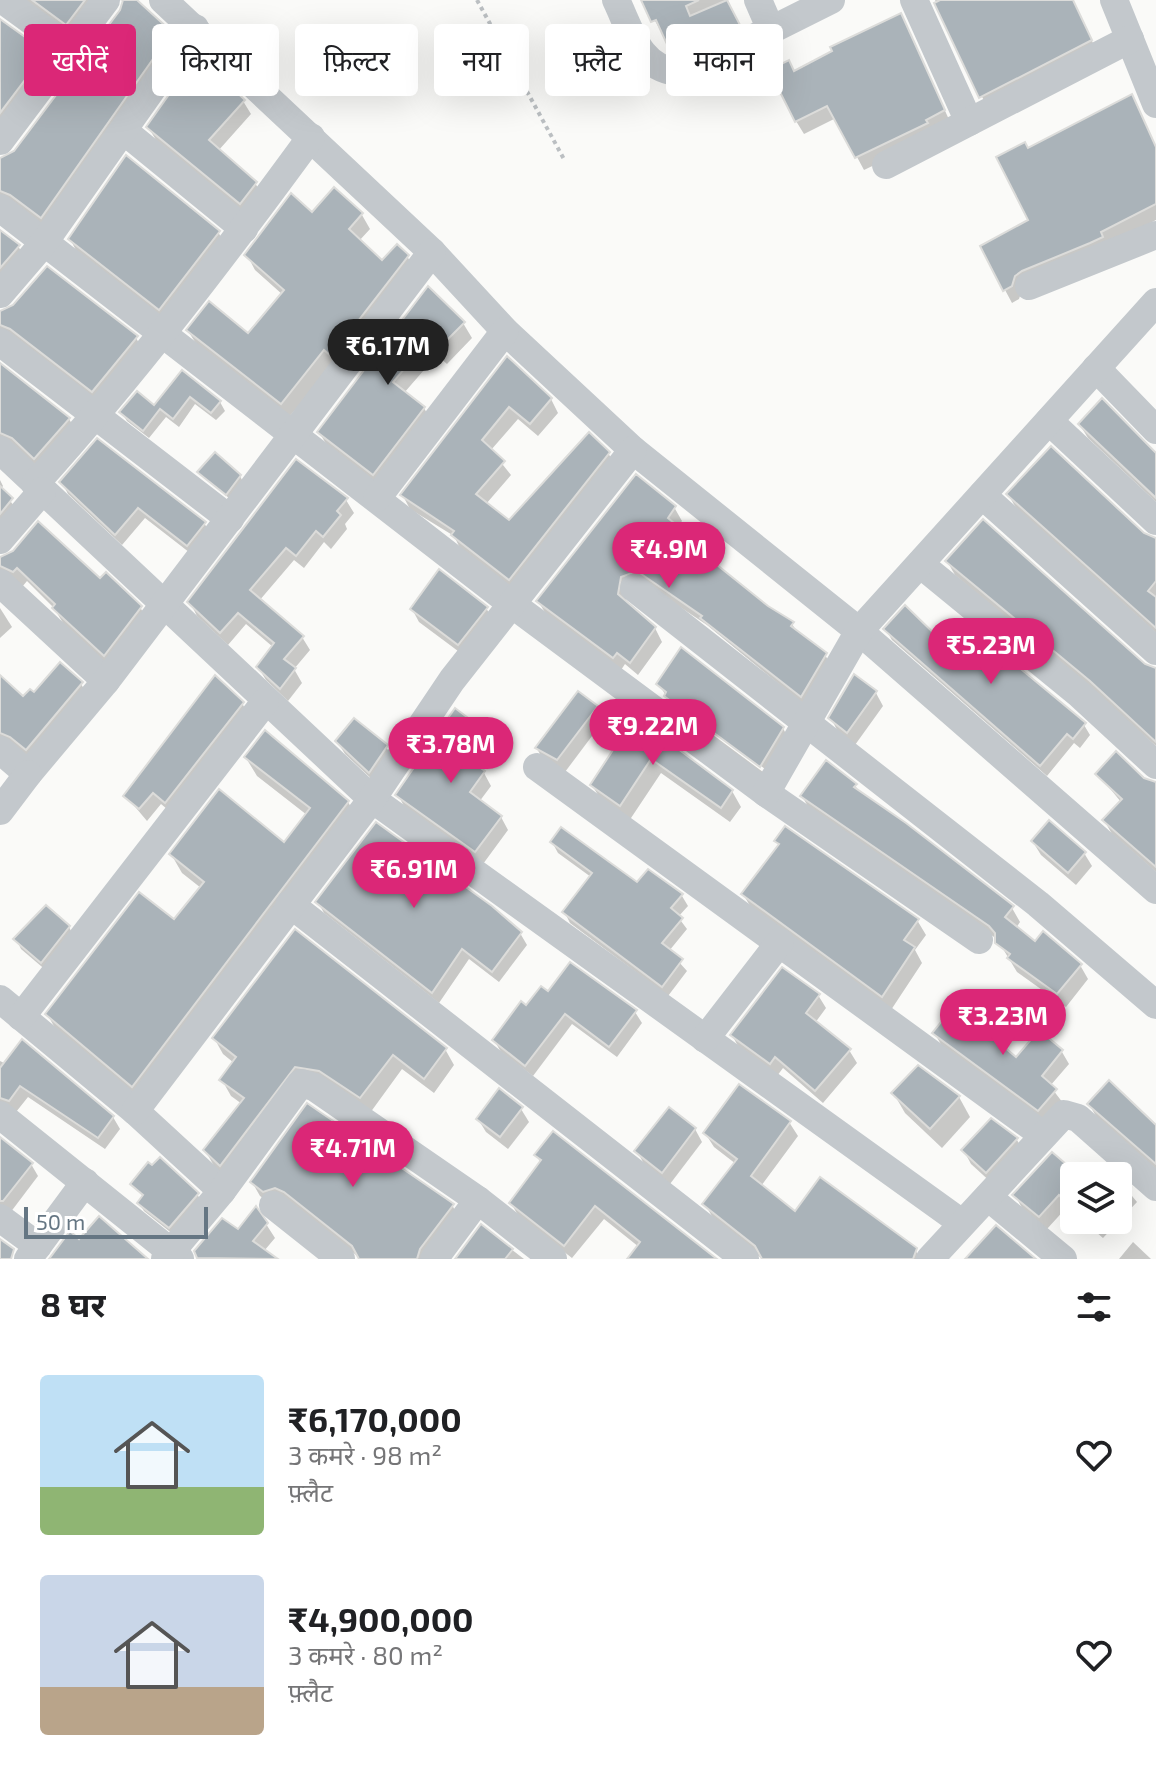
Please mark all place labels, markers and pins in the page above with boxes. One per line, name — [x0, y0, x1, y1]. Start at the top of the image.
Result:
pin: ₹6.17M — [323, 319, 453, 387]
pin: ₹4.9M — [613, 522, 725, 590]
pin: ₹5.23M — [926, 618, 1056, 686]
pin: ₹9.22M — [588, 699, 718, 767]
pin: ₹3.78M — [386, 717, 516, 785]
pin: ₹6.91M — [349, 842, 479, 910]
pin: ₹3.23M — [938, 989, 1068, 1057]
pin: ₹4.71M — [288, 1121, 418, 1189]

